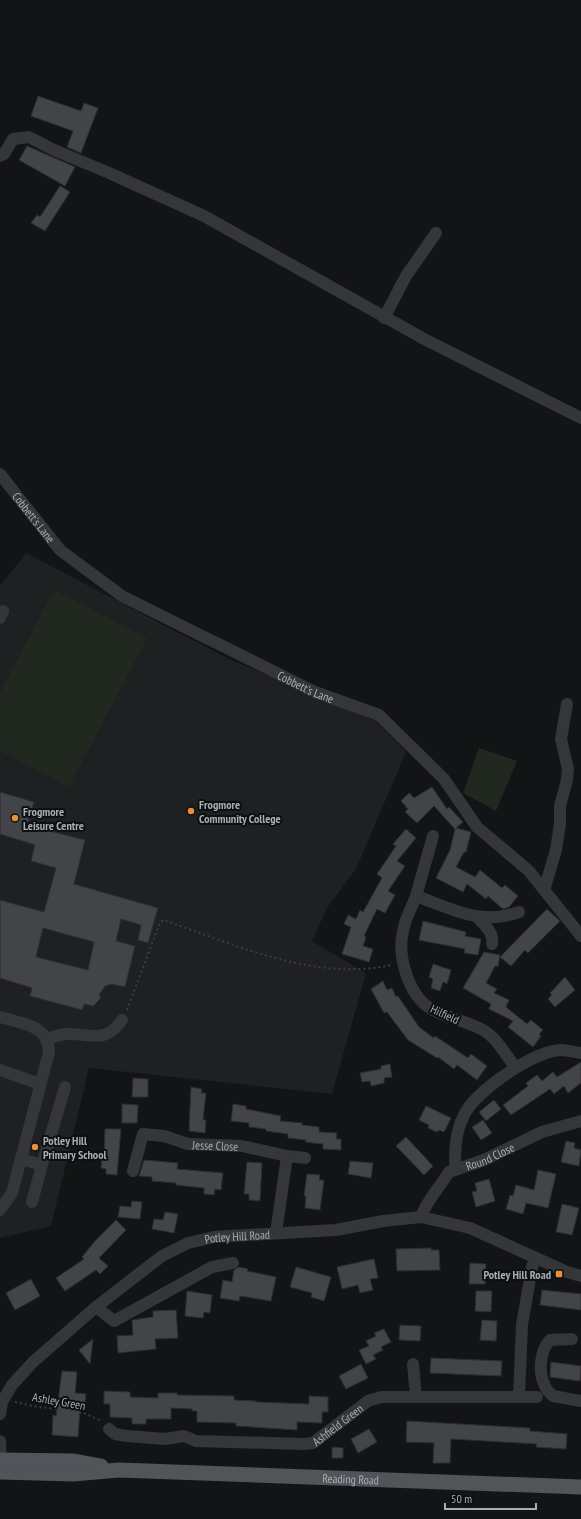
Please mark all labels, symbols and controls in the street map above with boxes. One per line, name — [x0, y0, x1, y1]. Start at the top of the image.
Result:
street label: Cobbett's Lane — [9, 489, 59, 546]
street label: Cobbett's Lane — [275, 667, 336, 706]
place label: Frogmore Community College — [199, 797, 281, 826]
place label: Frogmore Leisure Centre — [23, 804, 84, 833]
marker: Frogmore Community College — [186, 806, 196, 816]
marker: Frogmore Leisure Centre — [10, 813, 20, 823]
street label: Hilfield — [428, 1001, 462, 1027]
place label: Potley Hill Primary School — [43, 1133, 107, 1162]
street label: Jesse Close — [191, 1137, 239, 1153]
street label: Round Close — [464, 1139, 517, 1173]
marker: Potley Hill Primary School — [30, 1142, 40, 1152]
street label: Potley Hill Road — [203, 1226, 270, 1246]
place label: Potley Hill Road — [483, 1267, 551, 1282]
marker: Potley Hill Road — [554, 1269, 564, 1279]
street label: Ashley Green — [31, 1389, 87, 1413]
street label: Ashfield Green — [309, 1400, 366, 1449]
street label: Reading Road — [322, 1470, 379, 1487]
scale bar — [445, 1485, 536, 1511]
text: 50 m — [451, 1491, 472, 1506]

